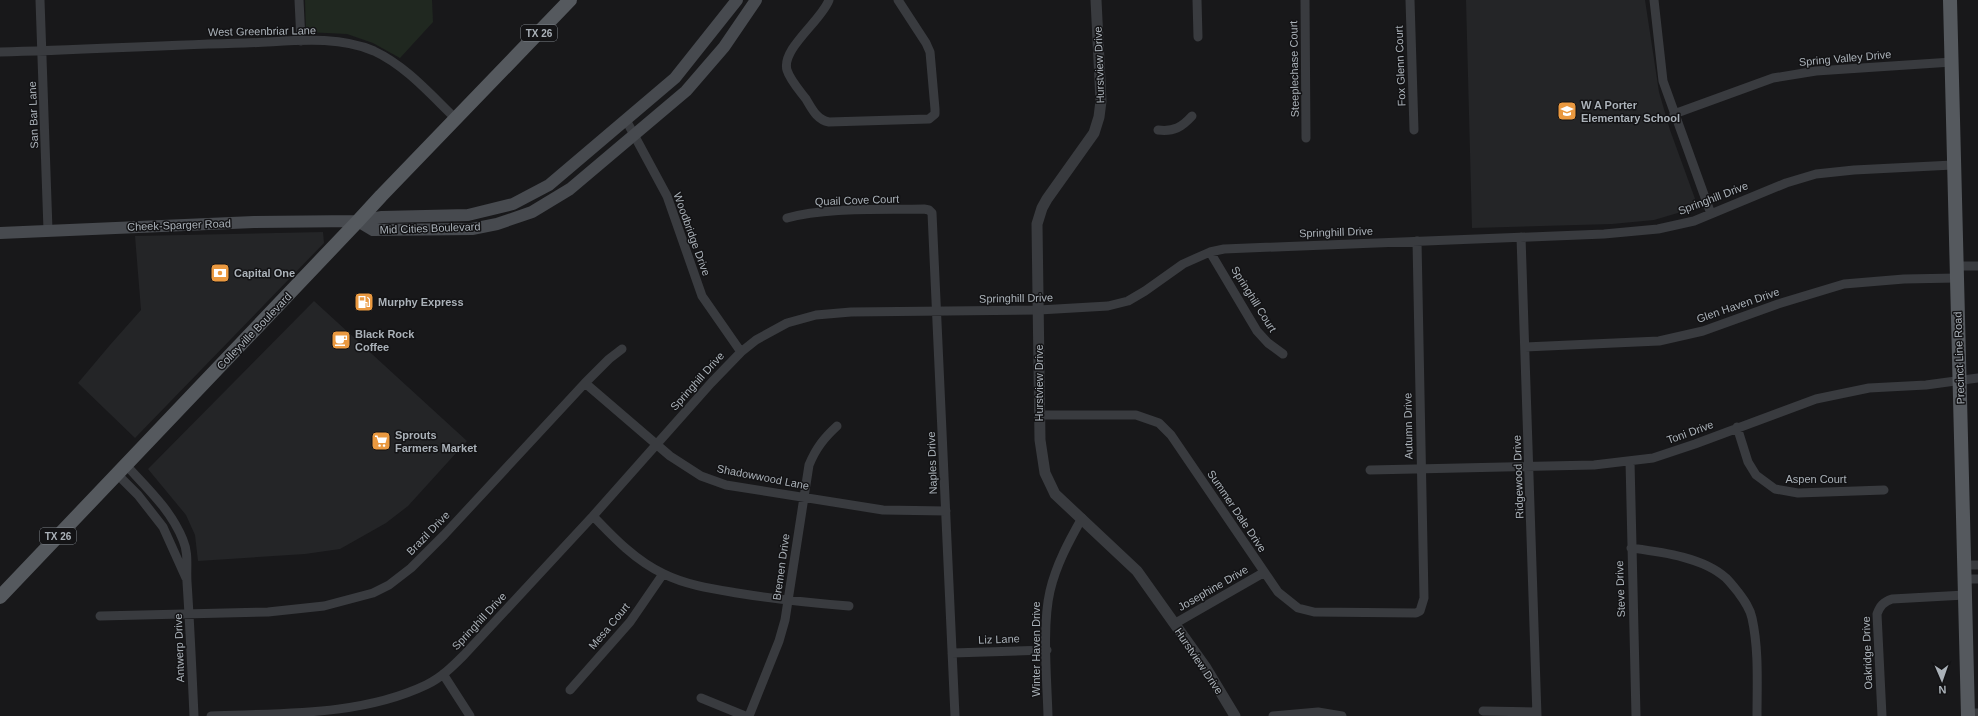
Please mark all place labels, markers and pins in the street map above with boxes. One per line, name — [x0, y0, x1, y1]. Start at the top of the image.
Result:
place label: W A Porter Elementary School — [1581, 99, 1680, 124]
school or university icon: W A Porter Elementary School — [1556, 100, 1578, 122]
bank icon: Capital One — [209, 262, 231, 284]
place label: Capital One — [234, 267, 295, 279]
fuel station icon: Murphy Express — [353, 291, 375, 313]
place label: Murphy Express — [378, 296, 464, 308]
place label: Black Rock Coffee — [355, 328, 415, 353]
cafe icon: Black Rock Coffee — [330, 329, 352, 351]
place label: Sprouts Farmers Market — [395, 429, 477, 454]
supermarket icon: Sprouts Farmers Market — [370, 430, 392, 452]

